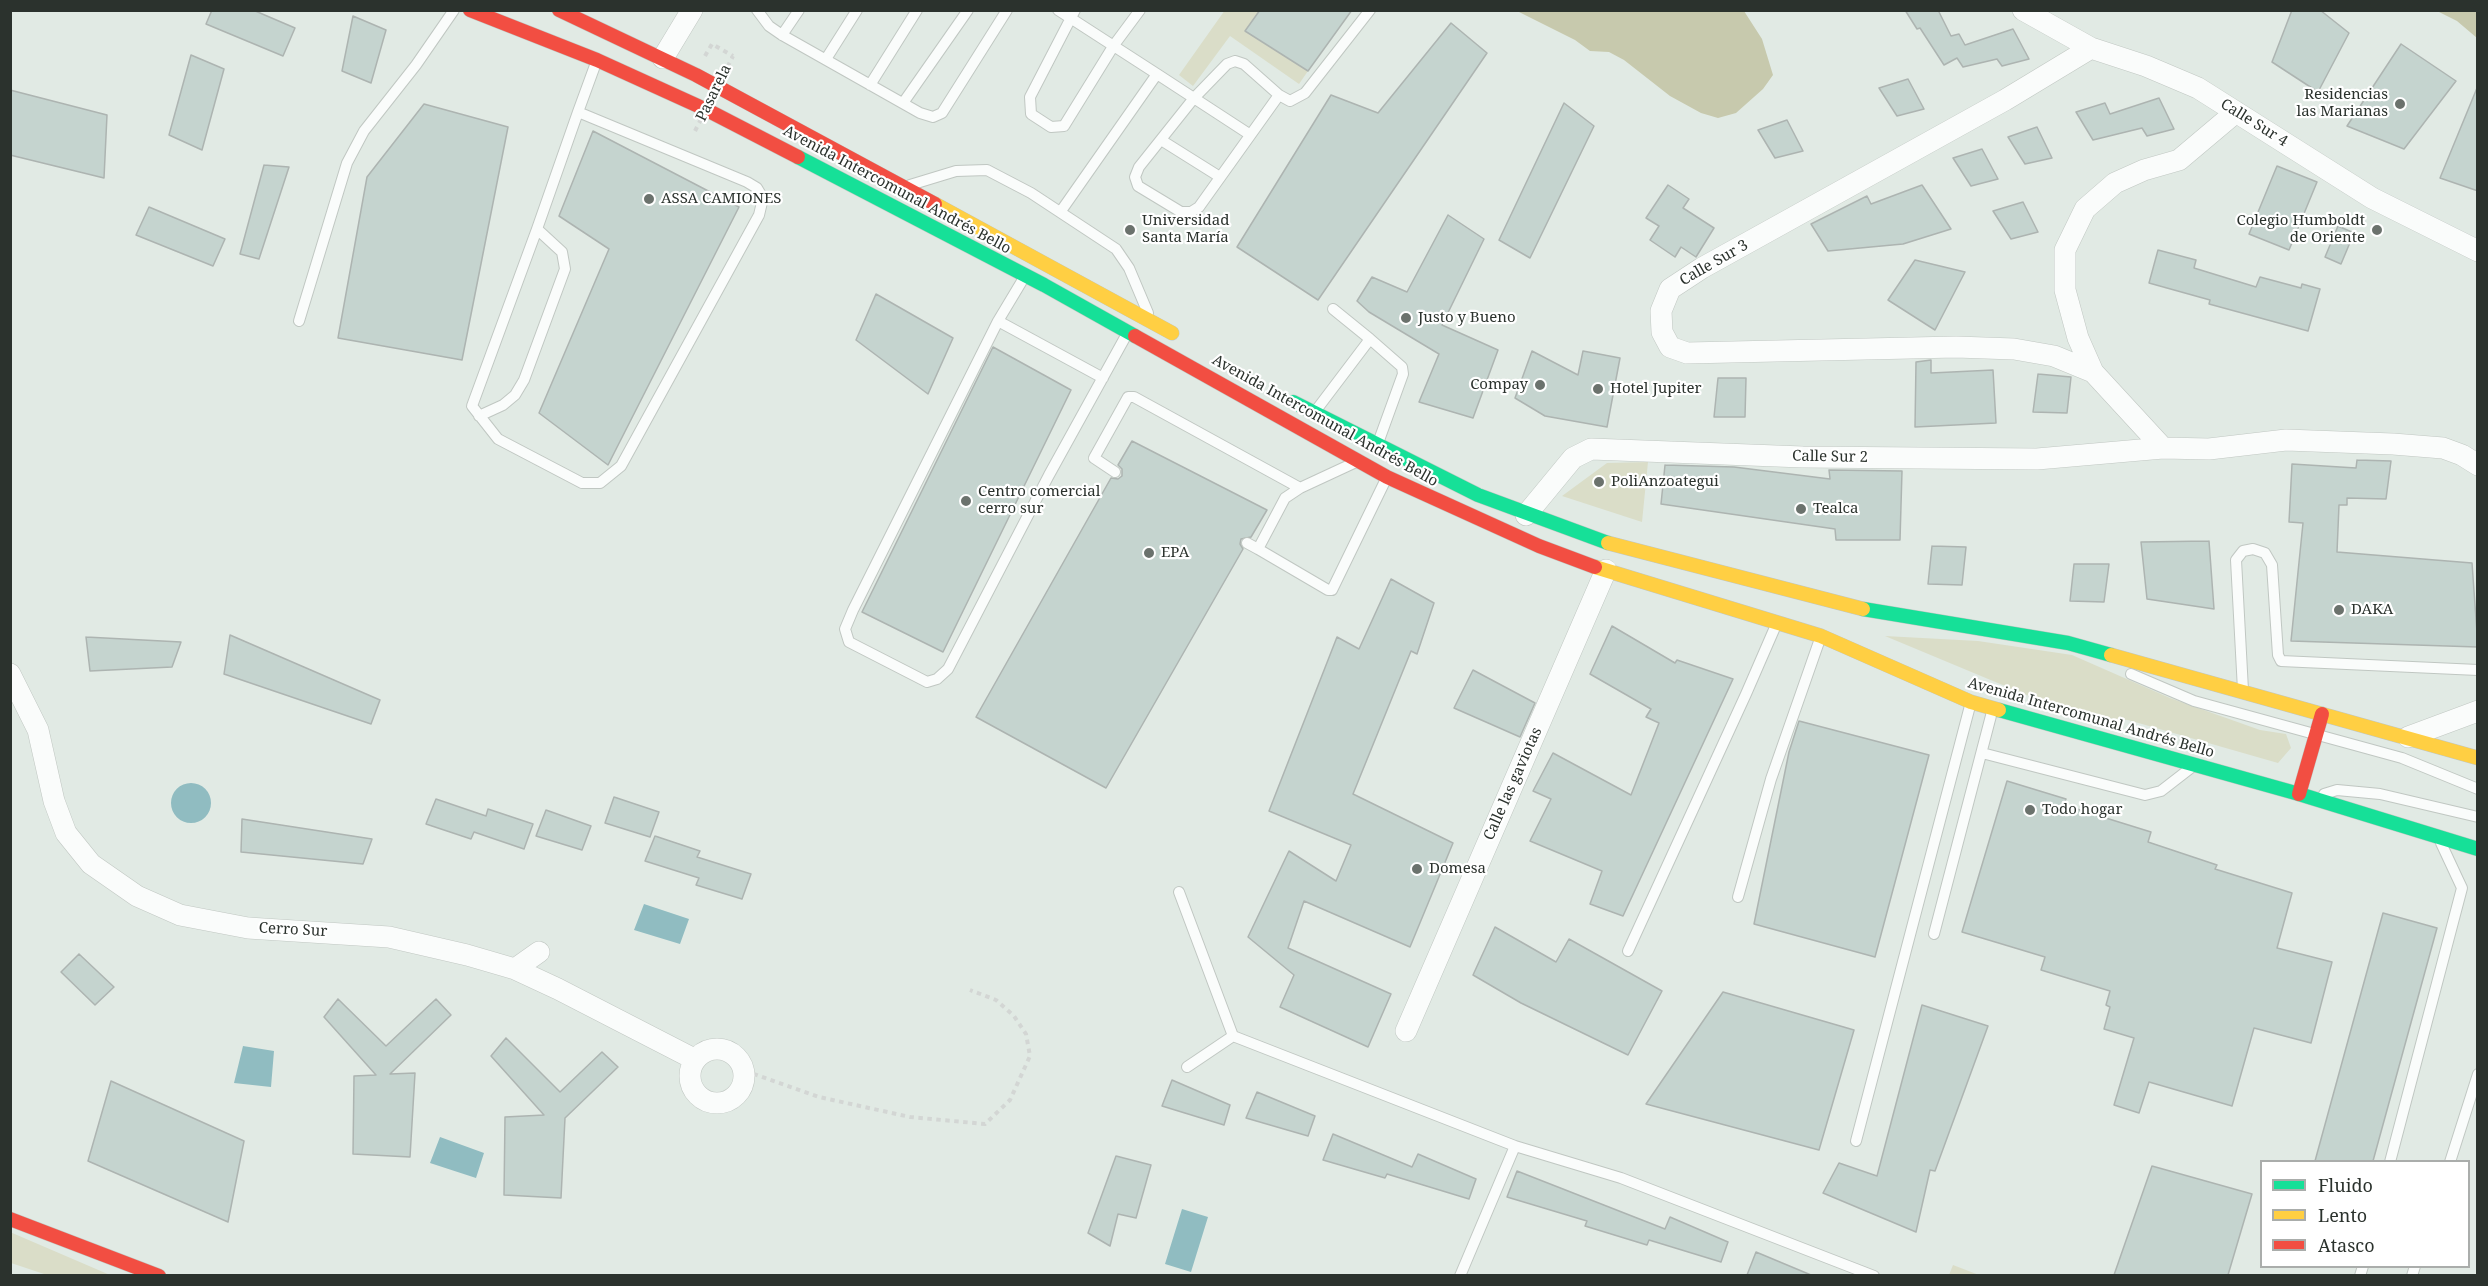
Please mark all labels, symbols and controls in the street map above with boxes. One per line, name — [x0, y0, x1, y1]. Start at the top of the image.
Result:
street label: Pasarela — [693, 62, 735, 124]
place label: Residencias las Marianas — [2297, 86, 2388, 121]
street label: Calle Sur 4 — [2217, 95, 2291, 151]
marker: Residencias las Marianas — [2393, 97, 2407, 111]
street label: Avenida Intercomunal Andrés Bello — [780, 122, 1014, 258]
place label: ASSA CAMIONES — [661, 190, 782, 208]
marker: ASSA CAMIONES — [642, 192, 656, 206]
place label: Universidad Santa María — [1142, 212, 1229, 247]
place label: Colegio Humboldt de Oriente — [2236, 212, 2365, 247]
marker: Universidad Santa María — [1123, 223, 1137, 237]
marker: Colegio Humboldt de Oriente — [2370, 223, 2384, 237]
street label: Calle Sur 3 — [1677, 236, 1751, 290]
place label: Justo y Bueno — [1418, 309, 1516, 327]
marker: Justo y Bueno — [1399, 311, 1413, 325]
street label: Avenida Intercomunal Andrés Bello — [1209, 351, 1441, 491]
place label: Compay — [1470, 376, 1528, 394]
marker: Compay — [1533, 378, 1547, 392]
place label: Hotel Jupiter — [1610, 380, 1702, 398]
marker: Hotel Jupiter — [1591, 382, 1605, 396]
street label: Calle Sur 2 — [1792, 447, 1868, 467]
place label: PoliAnzoategui — [1611, 473, 1719, 491]
marker: PoliAnzoategui — [1592, 475, 1606, 489]
place label: Centro comercial cerro sur — [978, 483, 1100, 518]
marker: Centro comercial cerro sur — [959, 494, 973, 508]
place label: Tealca — [1813, 500, 1858, 518]
marker: Tealca — [1794, 502, 1808, 516]
place label: EPA — [1161, 544, 1189, 562]
marker: EPA — [1142, 546, 1156, 560]
place label: DAKA — [2351, 601, 2393, 619]
marker: DAKA — [2332, 603, 2346, 617]
street label: Avenida Intercomunal Andrés Bello — [1966, 674, 2216, 762]
street label: Calle las gaviotas — [1480, 725, 1546, 843]
place label: Todo hogar — [2042, 801, 2123, 819]
marker: Todo hogar — [2023, 803, 2037, 817]
place label: Domesa — [1429, 860, 1486, 878]
marker: Domesa — [1410, 862, 1424, 876]
street label: Cerro Sur — [258, 919, 328, 941]
legend — [2260, 1160, 2470, 1268]
text: Fluido — [2318, 1173, 2373, 1197]
text: Lento — [2318, 1203, 2367, 1227]
text: Atasco — [2318, 1233, 2375, 1257]

